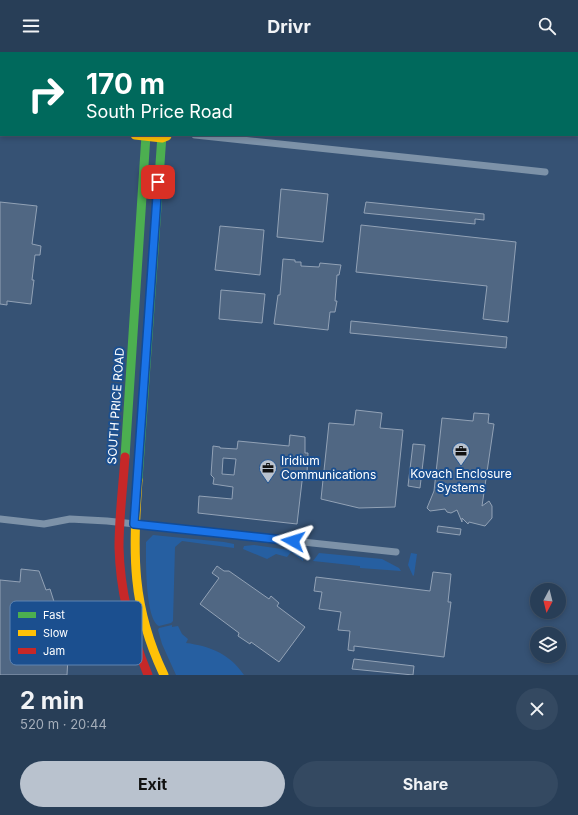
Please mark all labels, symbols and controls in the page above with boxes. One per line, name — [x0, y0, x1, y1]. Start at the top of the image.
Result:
icon: menu — [20, 15, 42, 37]
icon: search — [536, 15, 558, 37]
text: Drivr — [267, 16, 311, 37]
text: 170 m — [86, 67, 165, 101]
icon: right — [20, 68, 72, 120]
text: South Price Road — [86, 101, 233, 122]
pin — [141, 165, 175, 199]
icon: arrive — [147, 171, 169, 193]
street label: SOUTH PRICE ROAD — [104, 347, 127, 465]
office icon: Kovach Enclosure Systems — [451, 441, 471, 466]
place label: Iridium Communications — [281, 453, 376, 482]
office icon: Iridium Communications — [258, 458, 278, 483]
place label: Kovach Enclosure Systems — [410, 466, 512, 495]
position arrow — [272, 520, 314, 562]
north arrow — [530, 583, 566, 619]
map controls — [530, 583, 566, 663]
legend — [10, 601, 142, 665]
text: Fast — [43, 608, 65, 622]
text: Slow — [43, 626, 68, 640]
button: layers — [530, 627, 566, 663]
text: Jam — [43, 644, 65, 658]
text: 2 min — [20, 686, 84, 715]
button: close — [516, 688, 558, 730]
text: 520 m · 20:44 — [20, 716, 107, 732]
button: Exit — [20, 761, 285, 807]
button: Share — [293, 761, 558, 807]

